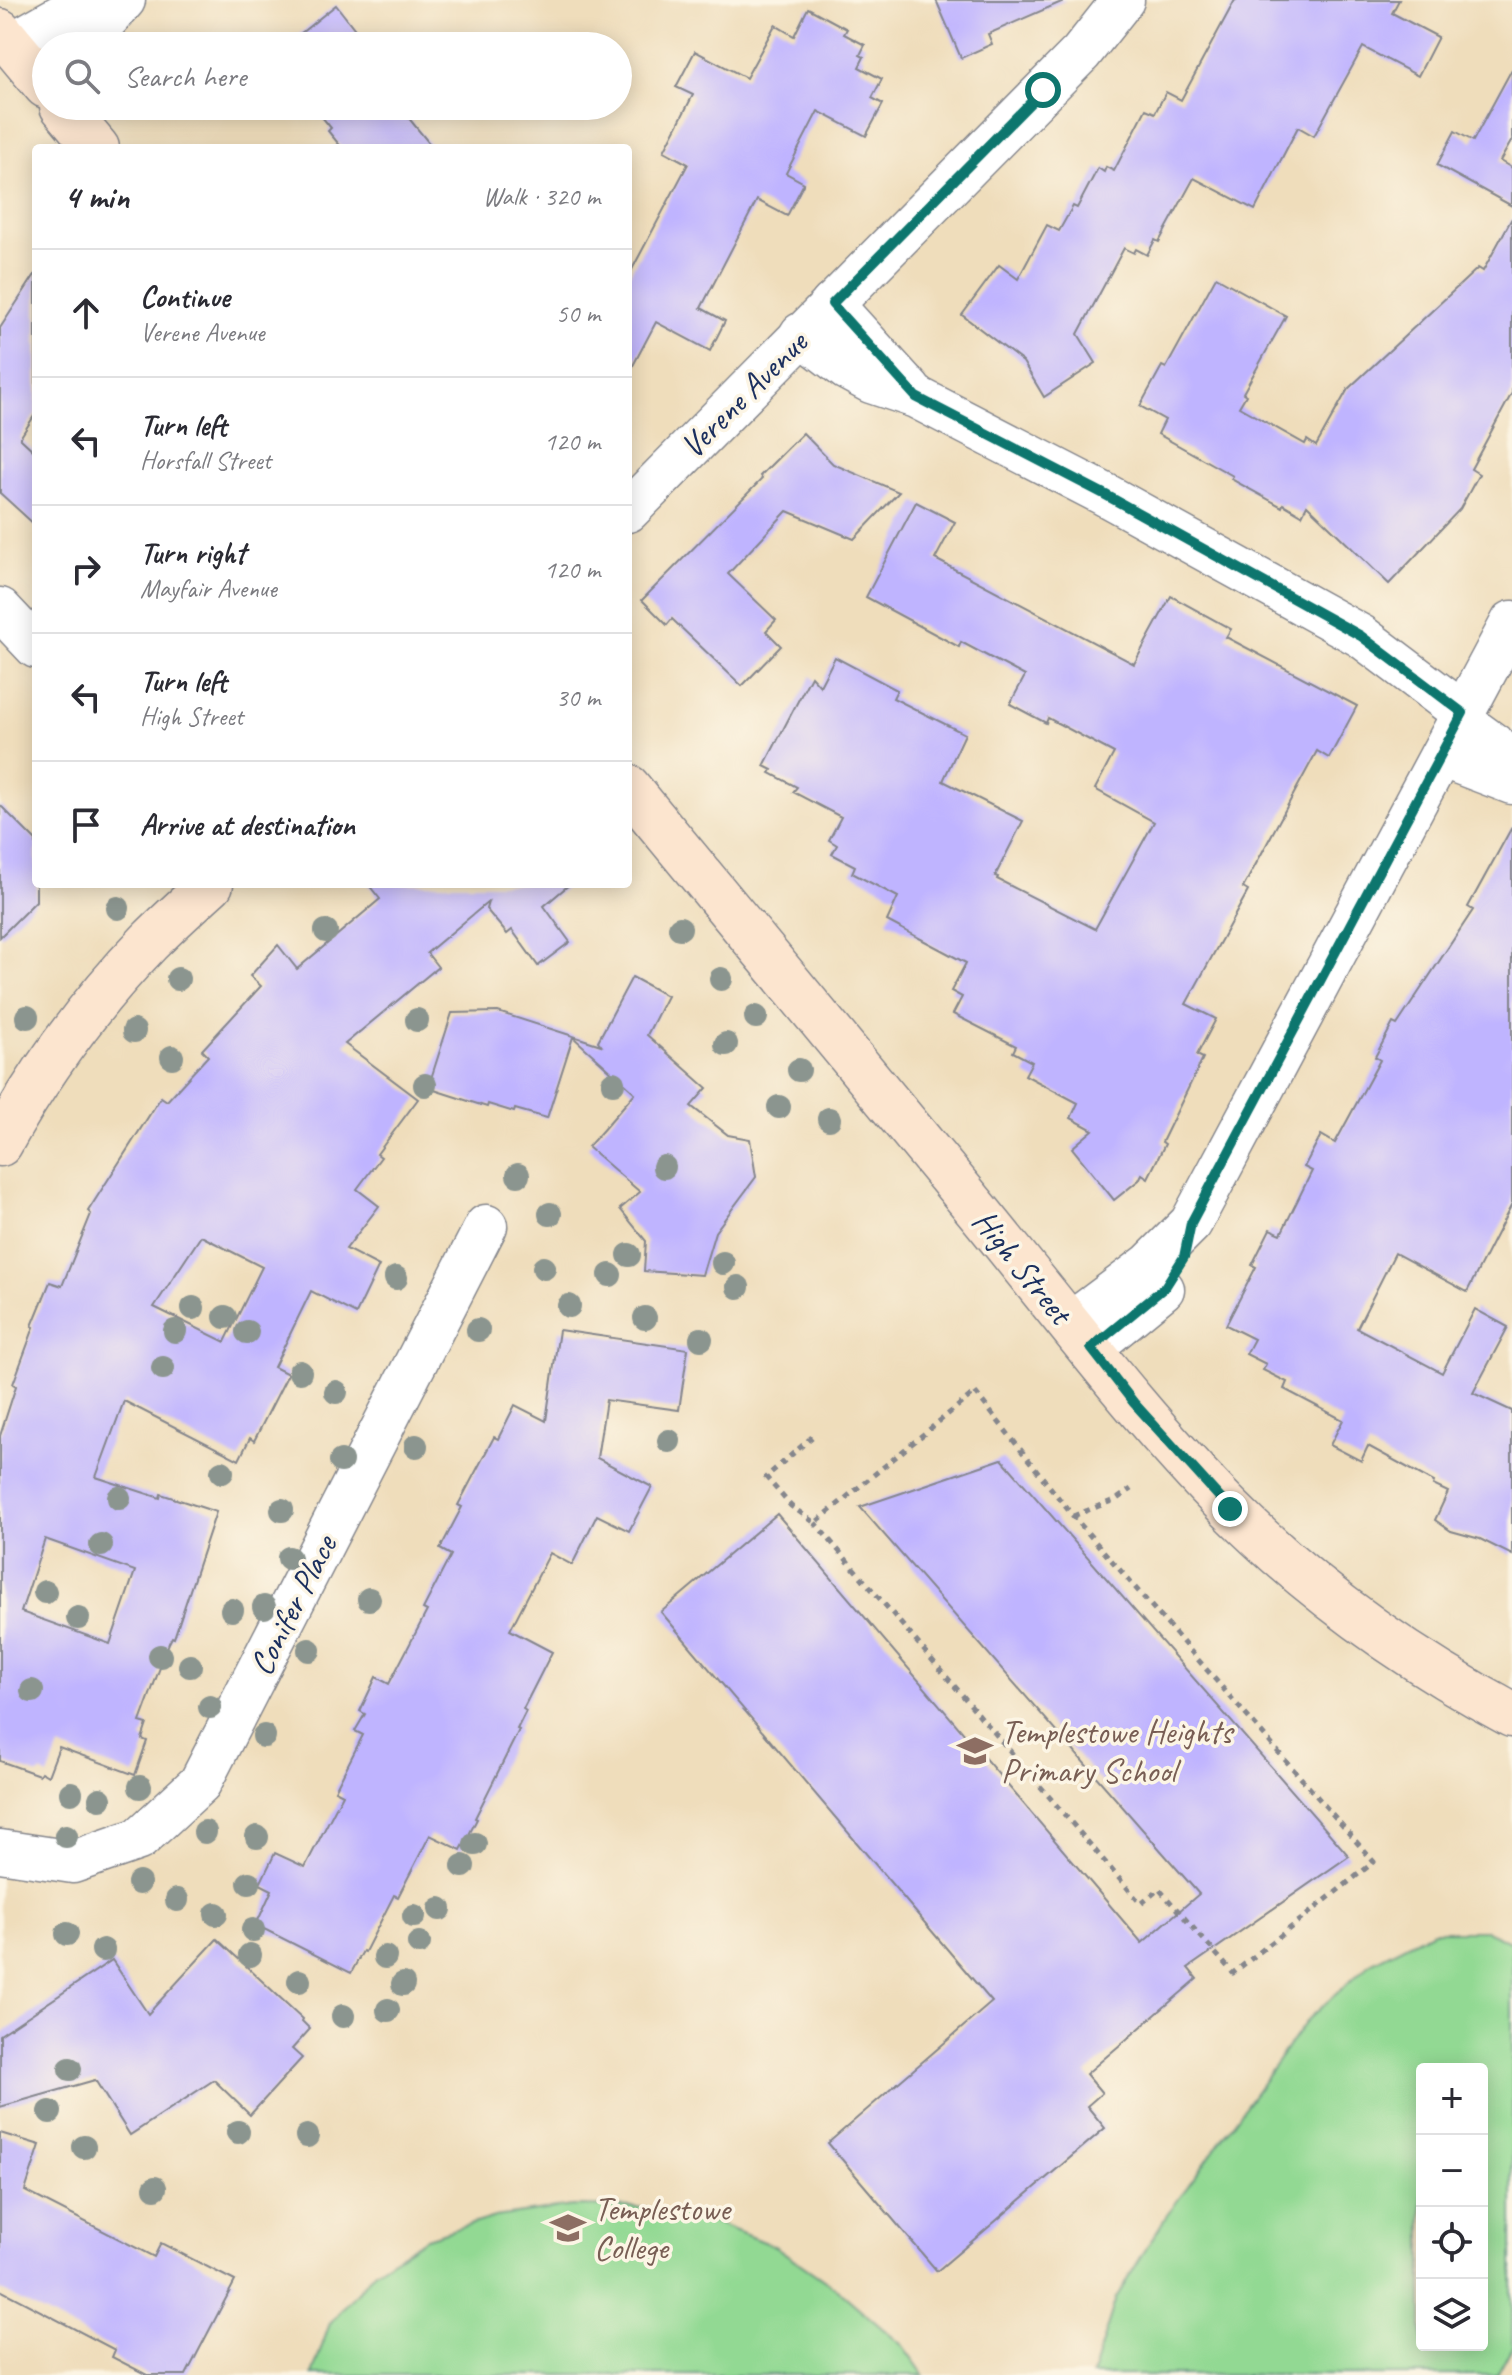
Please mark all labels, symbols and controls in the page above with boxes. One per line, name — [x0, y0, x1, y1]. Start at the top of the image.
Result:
search box — [32, 32, 632, 120]
icon: search — [60, 54, 104, 98]
text: Search here — [124, 57, 246, 95]
route start — [1025, 72, 1061, 108]
text: 4 min — [64, 175, 129, 218]
text: Walk · 320 m — [483, 180, 600, 213]
text: Continue — [140, 278, 230, 316]
icon: ahead — [64, 291, 108, 335]
text: 50 m — [556, 297, 600, 330]
text: Verene Avenue — [140, 316, 265, 349]
street label: Verene Avenue — [671, 320, 818, 467]
text: Turn left — [140, 406, 227, 444]
icon: left — [64, 419, 108, 463]
text: 120 m — [544, 425, 600, 458]
text: Horsfall Street — [140, 444, 271, 477]
text: Turn right — [140, 534, 245, 572]
icon: right — [64, 547, 108, 591]
text: 120 m — [544, 553, 600, 586]
text: Mayfair Avenue — [140, 572, 277, 605]
text: Turn left — [140, 662, 227, 700]
icon: left — [64, 675, 108, 719]
text: 30 m — [556, 681, 600, 714]
text: High Street — [140, 700, 243, 733]
icon: arrive — [64, 803, 108, 847]
text: Arrive at destination — [140, 806, 355, 844]
street label: High Street — [963, 1200, 1084, 1335]
route end — [1212, 1491, 1248, 1527]
street label: Conifer Place — [239, 1527, 347, 1682]
place label: Templestowe Heights Primary School — [1001, 1710, 1235, 1792]
school or university icon: Templestowe Heights Primary School — [956, 1732, 994, 1770]
map controls — [1416, 2063, 1488, 2351]
button: + — [1416, 2063, 1488, 2135]
button: − — [1416, 2135, 1488, 2207]
place label: Templestowe College — [594, 2187, 733, 2269]
button: locate — [1416, 2207, 1488, 2279]
school or university icon: Templestowe College — [549, 2209, 587, 2247]
button: layers — [1416, 2279, 1488, 2351]

